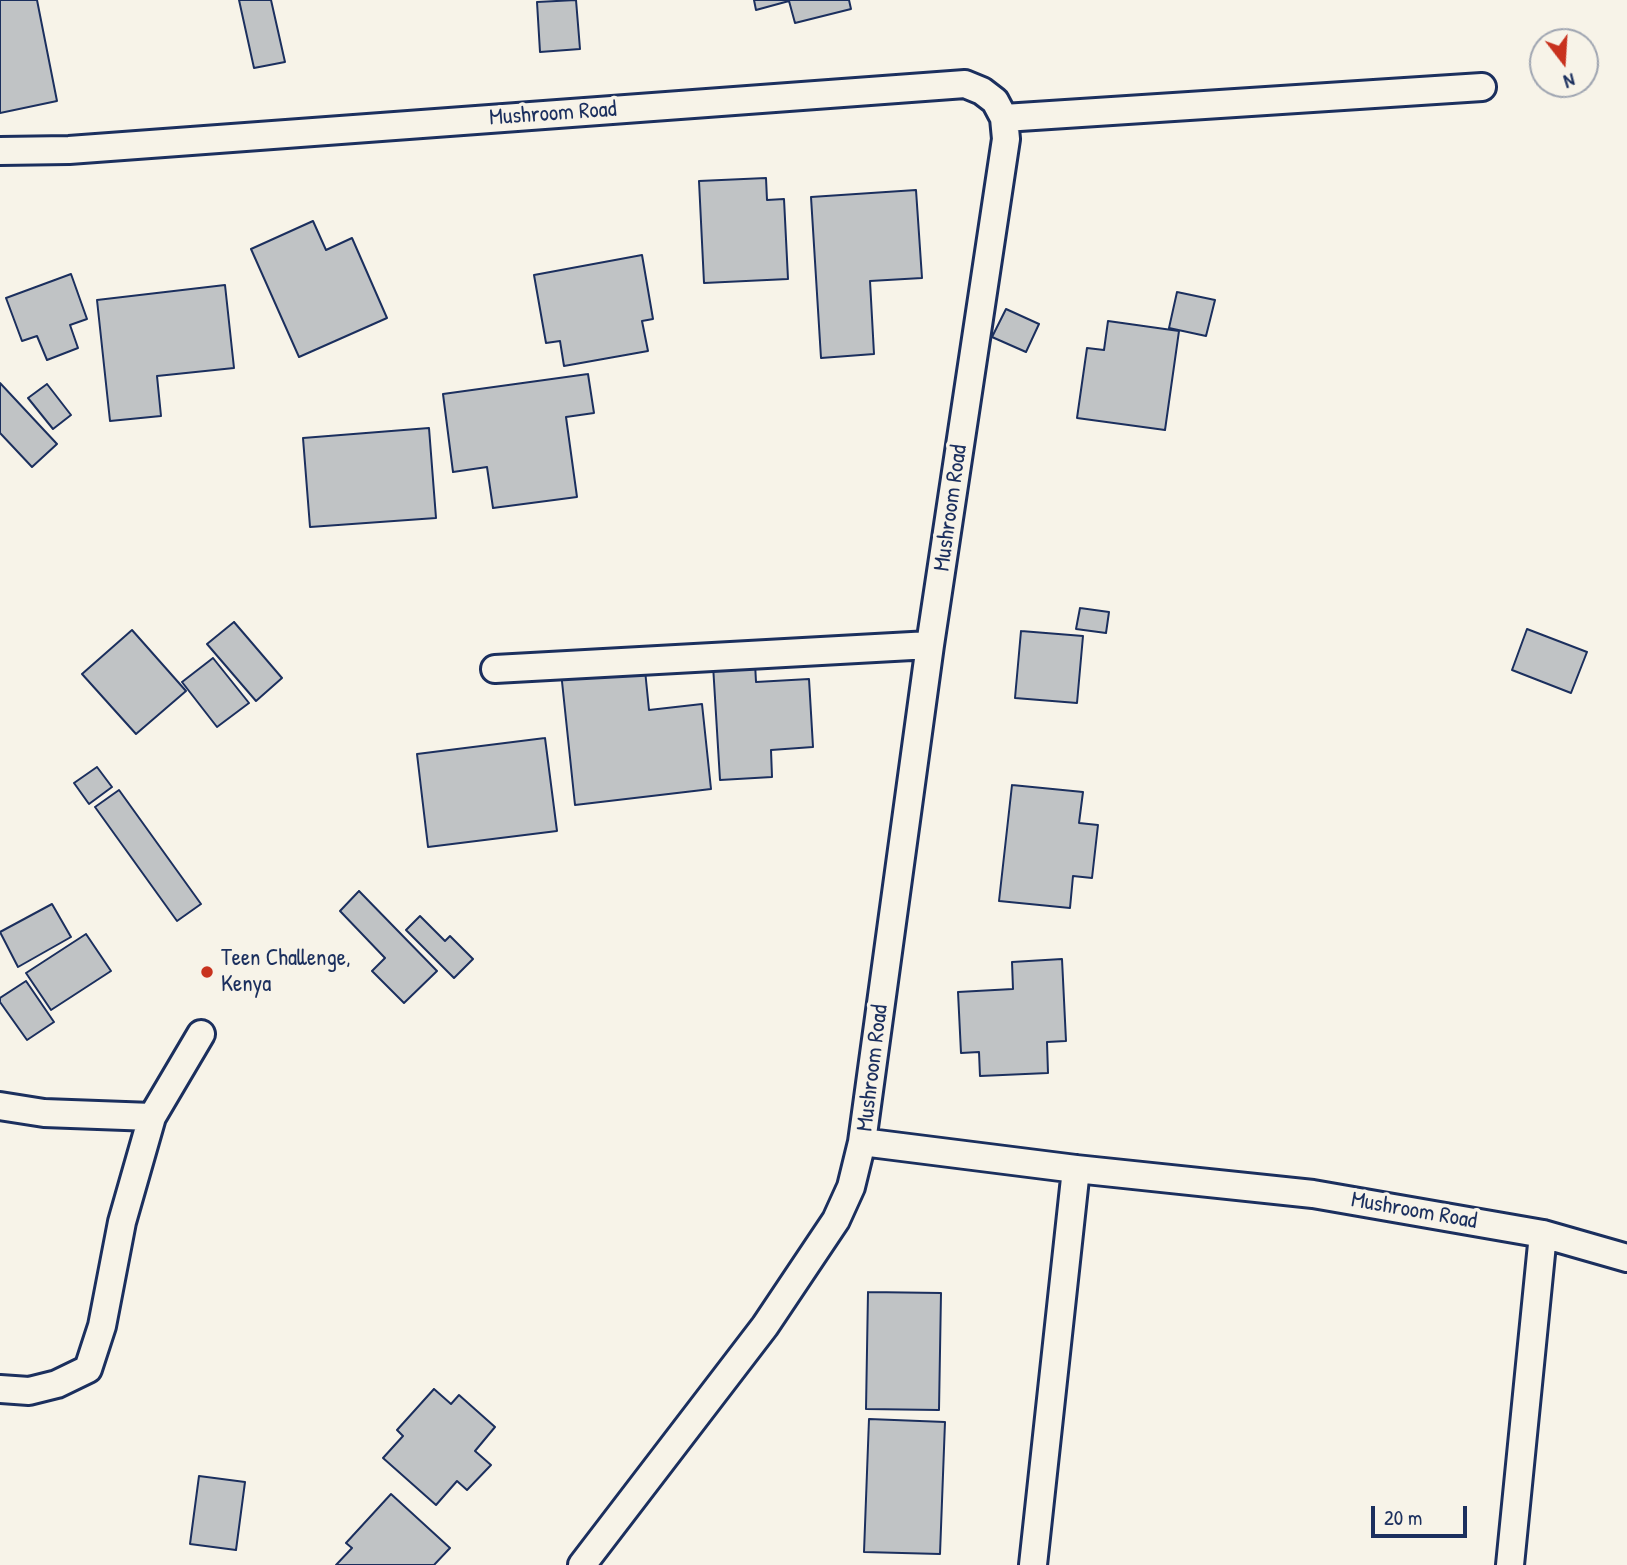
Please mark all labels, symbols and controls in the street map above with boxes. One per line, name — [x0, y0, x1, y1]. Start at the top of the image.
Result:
north arrow — [1529, 28, 1599, 98]
text: N — [1561, 67, 1578, 95]
street label: Mushroom Road — [488, 96, 618, 132]
street label: Mushroom Road — [928, 443, 974, 573]
place label: Teen Challenge, Kenya — [221, 945, 351, 999]
marker: Teen Challenge, Kenya — [199, 964, 215, 980]
street label: Mushroom Road — [852, 1003, 894, 1133]
street label: Mushroom Road — [1349, 1186, 1479, 1236]
scale bar — [1375, 1492, 1471, 1536]
text: 20 m — [1384, 1503, 1422, 1532]

